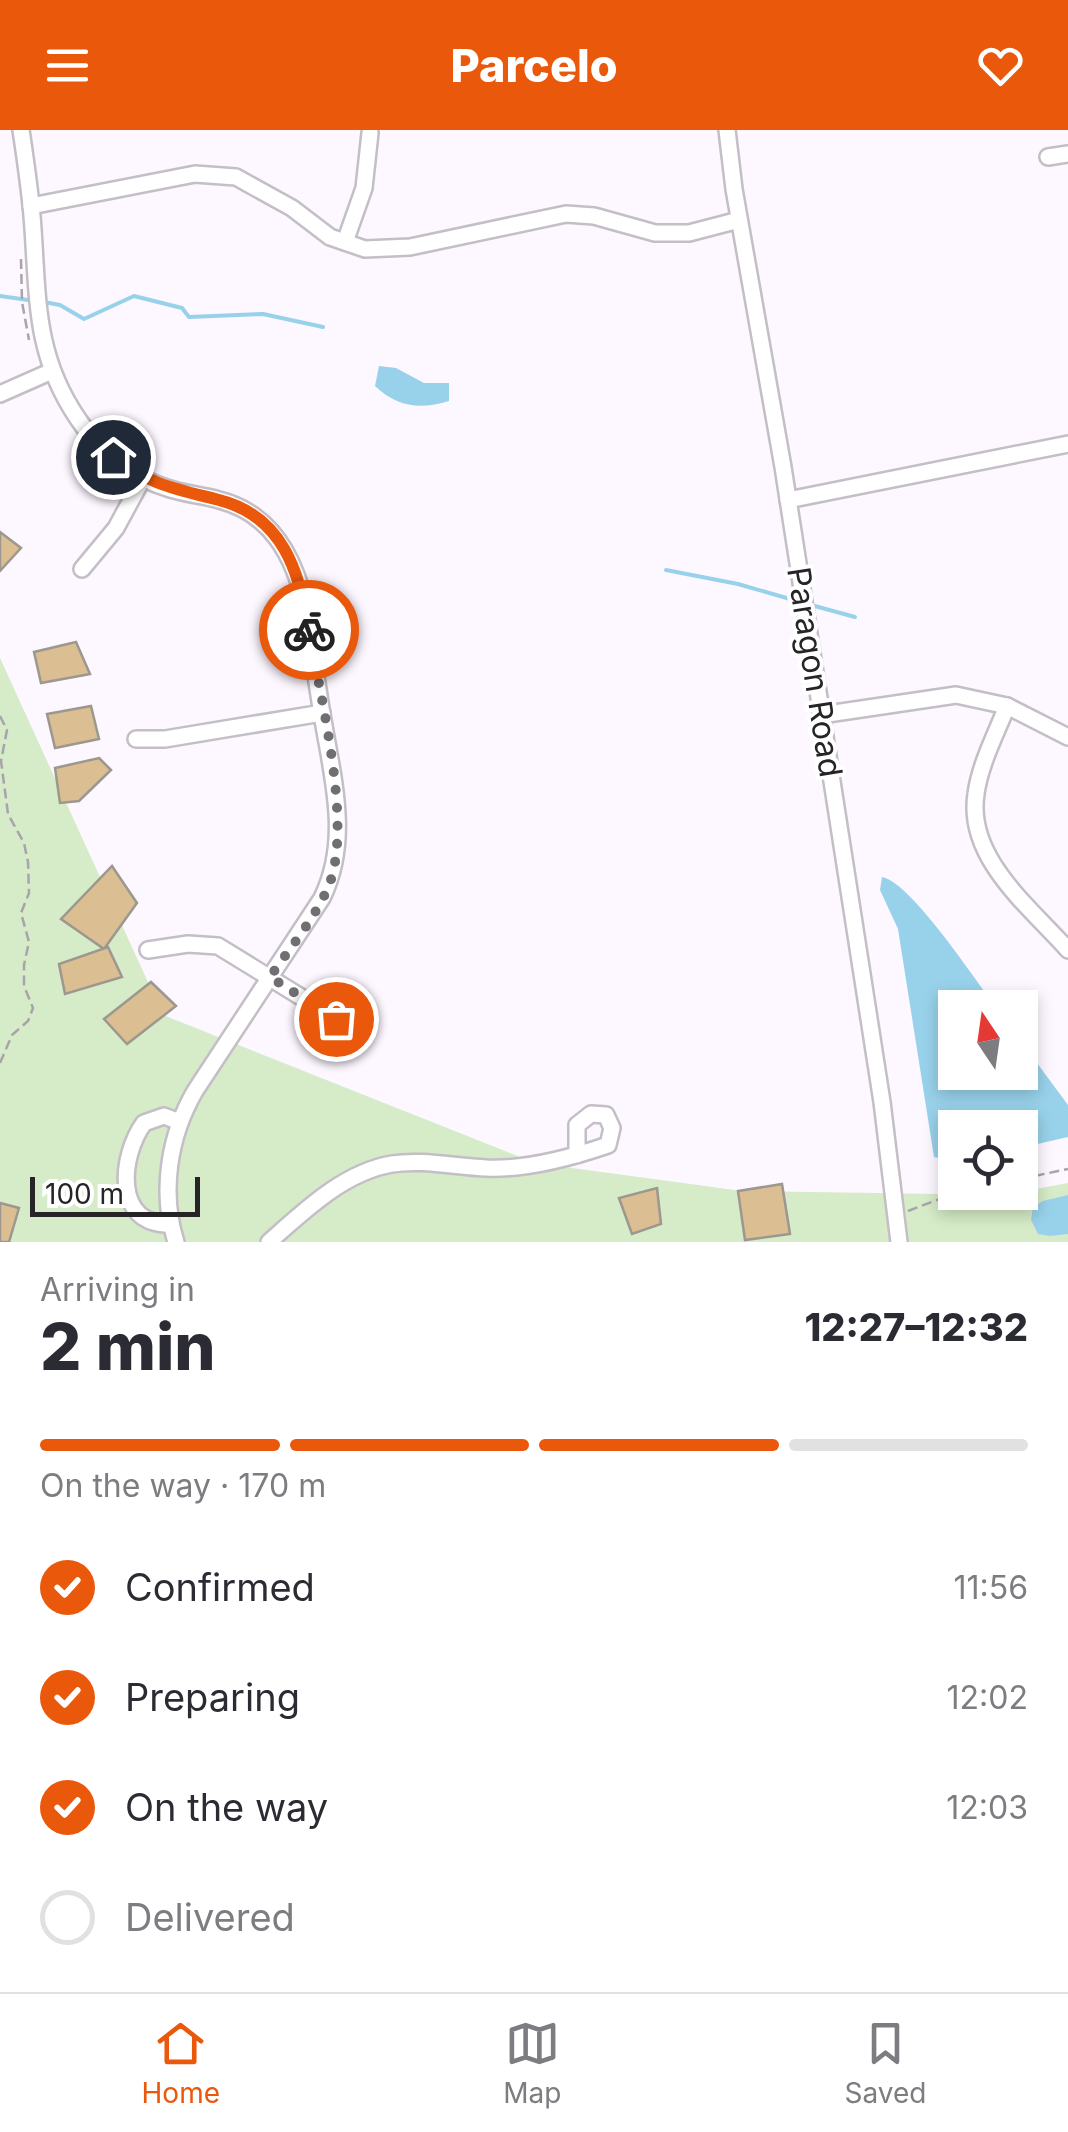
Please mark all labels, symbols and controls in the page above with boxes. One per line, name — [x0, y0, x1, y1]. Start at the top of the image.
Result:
icon: menu — [40, 38, 95, 93]
text: Parcelo — [450, 38, 618, 93]
icon: heart — [973, 38, 1028, 93]
pin — [71, 415, 156, 500]
icon: home — [86, 430, 141, 485]
street label: Paragon Road — [779, 564, 851, 780]
courier — [259, 580, 359, 680]
icon: bike — [282, 603, 337, 658]
pin — [294, 977, 379, 1062]
north arrow — [938, 990, 1038, 1090]
map controls — [938, 990, 1038, 1210]
icon: bag — [309, 992, 364, 1047]
button: locate — [938, 1110, 1038, 1210]
scale bar — [30, 1172, 200, 1216]
text: 100 m — [45, 1177, 124, 1211]
text: Arriving in — [40, 1270, 195, 1309]
text: 12:27–12:32 — [804, 1304, 1028, 1350]
text: 2 min — [40, 1307, 216, 1386]
text: On the way · 170 m — [40, 1466, 326, 1505]
icon: check — [40, 1560, 95, 1615]
text: Confirmed — [125, 1564, 315, 1610]
text: 11:56 — [953, 1568, 1028, 1607]
icon: check — [40, 1670, 95, 1725]
text: Preparing — [125, 1674, 300, 1720]
text: 12:02 — [947, 1678, 1028, 1717]
icon: check — [40, 1780, 95, 1835]
text: On the way — [125, 1784, 328, 1830]
text: 12:03 — [946, 1788, 1028, 1827]
text: Delivered — [125, 1894, 295, 1940]
tab: Home — [142, 2016, 220, 2110]
tab: Map — [503, 2016, 561, 2110]
tab: Saved — [844, 2016, 926, 2110]

